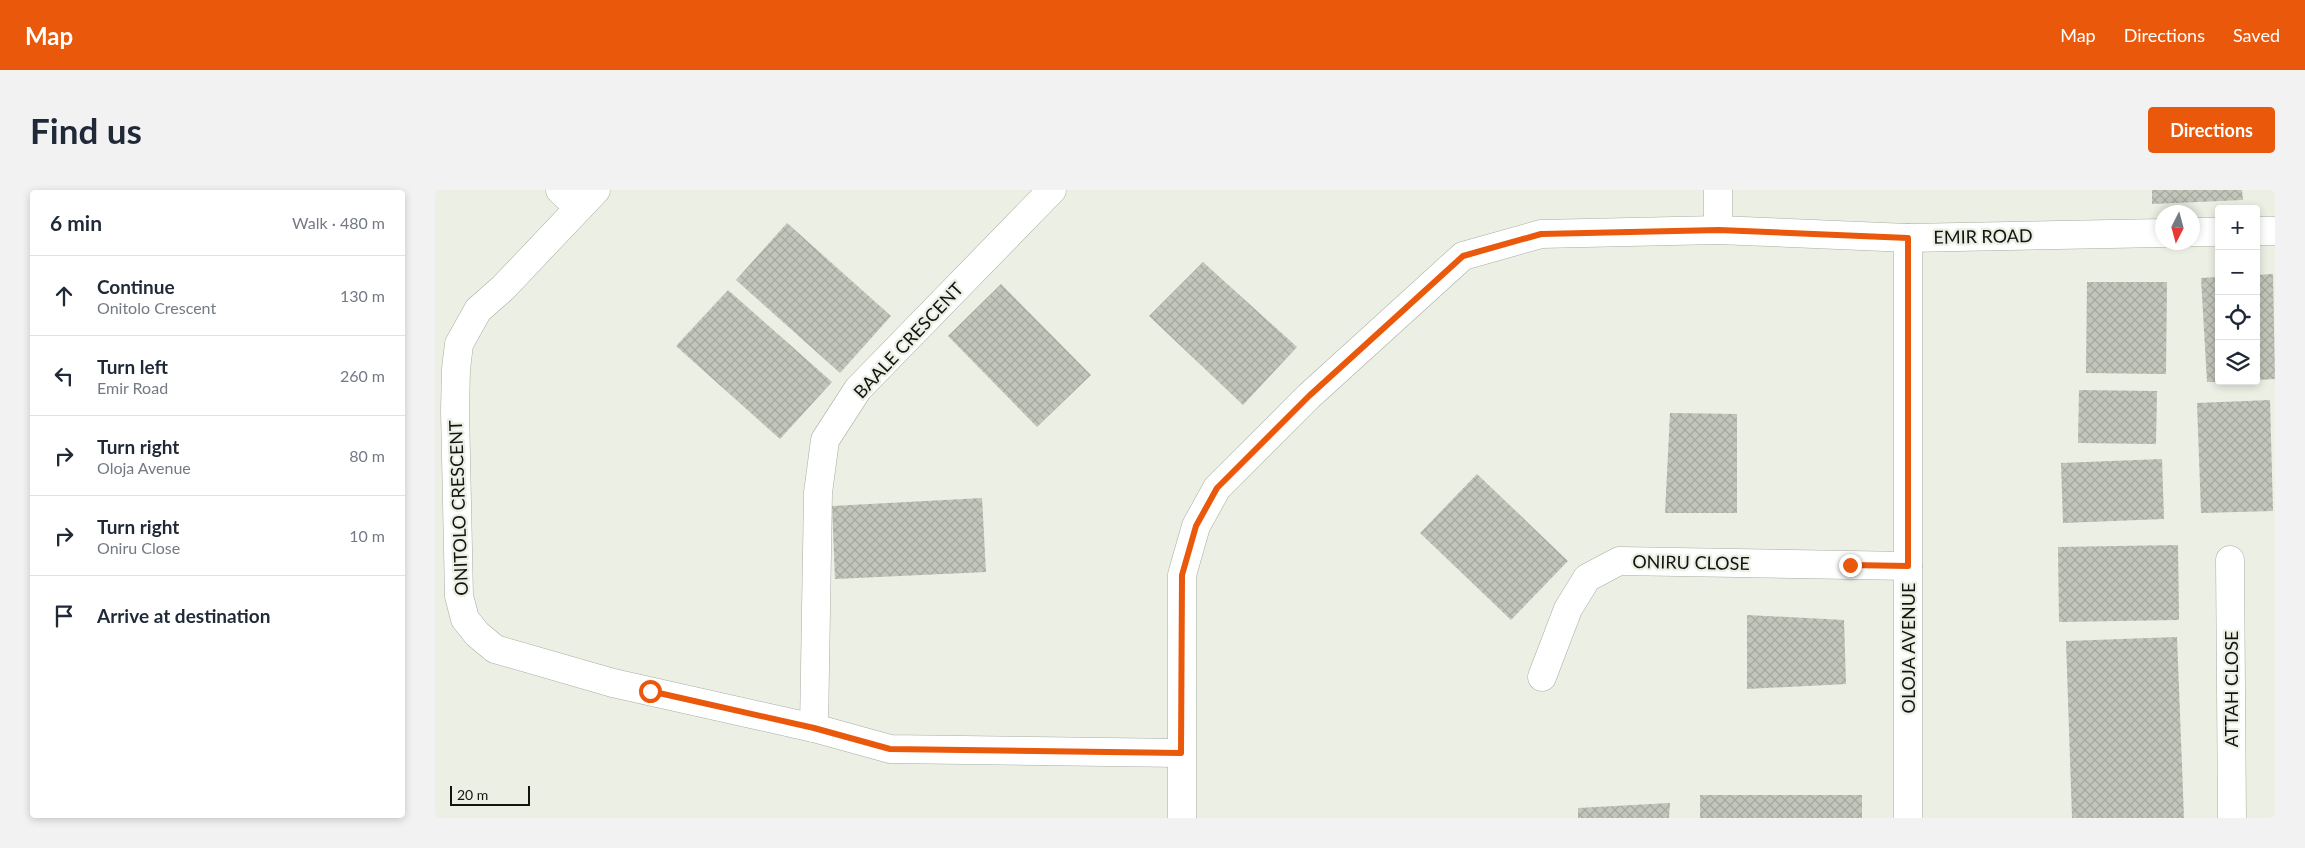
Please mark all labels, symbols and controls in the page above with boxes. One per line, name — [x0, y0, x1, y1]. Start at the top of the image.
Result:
text: Map — [25, 21, 73, 50]
text: Map — [2060, 24, 2096, 46]
text: Directions — [2124, 24, 2205, 46]
text: Saved — [2233, 24, 2280, 46]
button: Directions — [2148, 107, 2275, 153]
text: Find us — [30, 109, 142, 151]
north arrow — [2155, 205, 2200, 250]
map controls — [2215, 205, 2260, 385]
button: + — [2215, 205, 2260, 250]
text: 6 min — [50, 210, 102, 235]
text: Walk · 480 m — [292, 213, 385, 232]
street label: EMIR ROAD — [1933, 224, 2033, 248]
button: − — [2215, 250, 2260, 295]
text: Continue — [97, 275, 175, 298]
street label: BAALE CRESCENT — [849, 277, 968, 402]
icon: ahead — [50, 282, 78, 310]
text: 130 m — [340, 286, 385, 305]
button: locate — [2215, 295, 2260, 340]
text: Onitolo Crescent — [97, 298, 216, 317]
button: layers — [2215, 340, 2260, 385]
text: Turn left — [97, 355, 168, 378]
icon: left — [50, 362, 78, 390]
text: 260 m — [340, 366, 385, 385]
text: Emir Road — [97, 378, 168, 397]
street label: ONITOLO CRESCENT — [444, 420, 472, 596]
text: Turn right — [97, 435, 179, 458]
icon: right — [50, 442, 78, 470]
text: 80 m — [349, 446, 385, 465]
text: Oloja Avenue — [97, 458, 191, 477]
text: Turn right — [97, 515, 179, 538]
icon: right — [50, 522, 78, 550]
text: 10 m — [349, 526, 385, 545]
text: Oniru Close — [97, 538, 180, 557]
street label: ONIRU CLOSE — [1632, 550, 1750, 574]
route end — [1839, 554, 1862, 577]
street label: OLOJA AVENUE — [1897, 583, 1919, 714]
icon: arrive — [50, 602, 78, 630]
text: Arrive at destination — [97, 604, 270, 627]
street label: ATTAH CLOSE — [2220, 631, 2242, 747]
route start — [639, 680, 662, 703]
scale bar — [450, 783, 530, 806]
text: 20 m — [457, 786, 488, 803]

